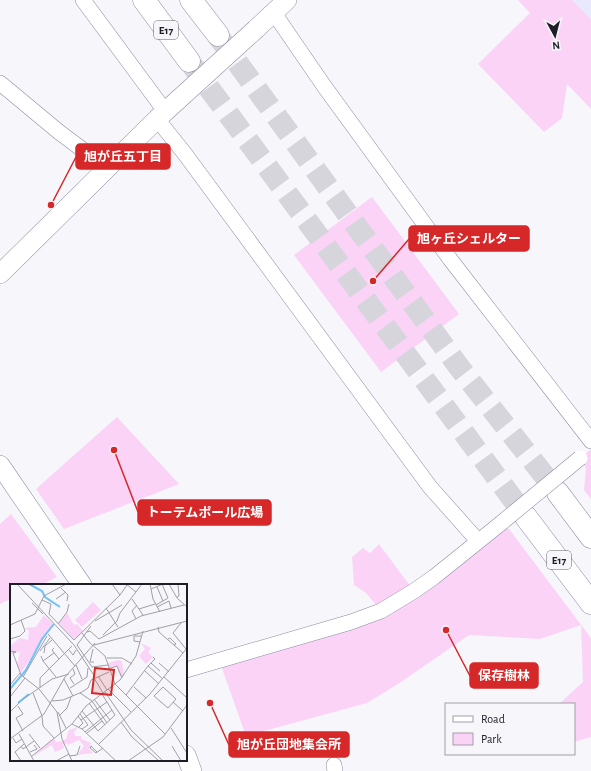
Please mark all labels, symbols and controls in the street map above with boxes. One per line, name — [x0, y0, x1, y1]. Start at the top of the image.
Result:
north arrow — [535, 16, 575, 56]
road number: E17 — [154, 21, 178, 39]
text: N — [552, 40, 561, 51]
callout: 旭が丘五丁目 — [76, 144, 170, 169]
text: 旭が丘五丁目 — [84, 149, 162, 164]
callout: 旭ヶ丘シェルター — [409, 226, 529, 251]
text: 旭ヶ丘シェルター — [417, 232, 521, 246]
callout: トーテムポール広場 — [138, 500, 271, 525]
text: トーテムポール広場 — [147, 506, 263, 520]
road number: E17 — [547, 551, 571, 569]
inset map — [10, 584, 187, 761]
callout: 保存樹林 — [470, 663, 538, 688]
text: 保存樹林 — [478, 668, 530, 683]
legend — [445, 703, 575, 755]
text: Road — [481, 713, 505, 725]
callout: 旭が丘団地集会所 — [229, 732, 349, 757]
text: Park — [481, 733, 502, 745]
text: 旭が丘団地集会所 — [237, 737, 341, 752]

